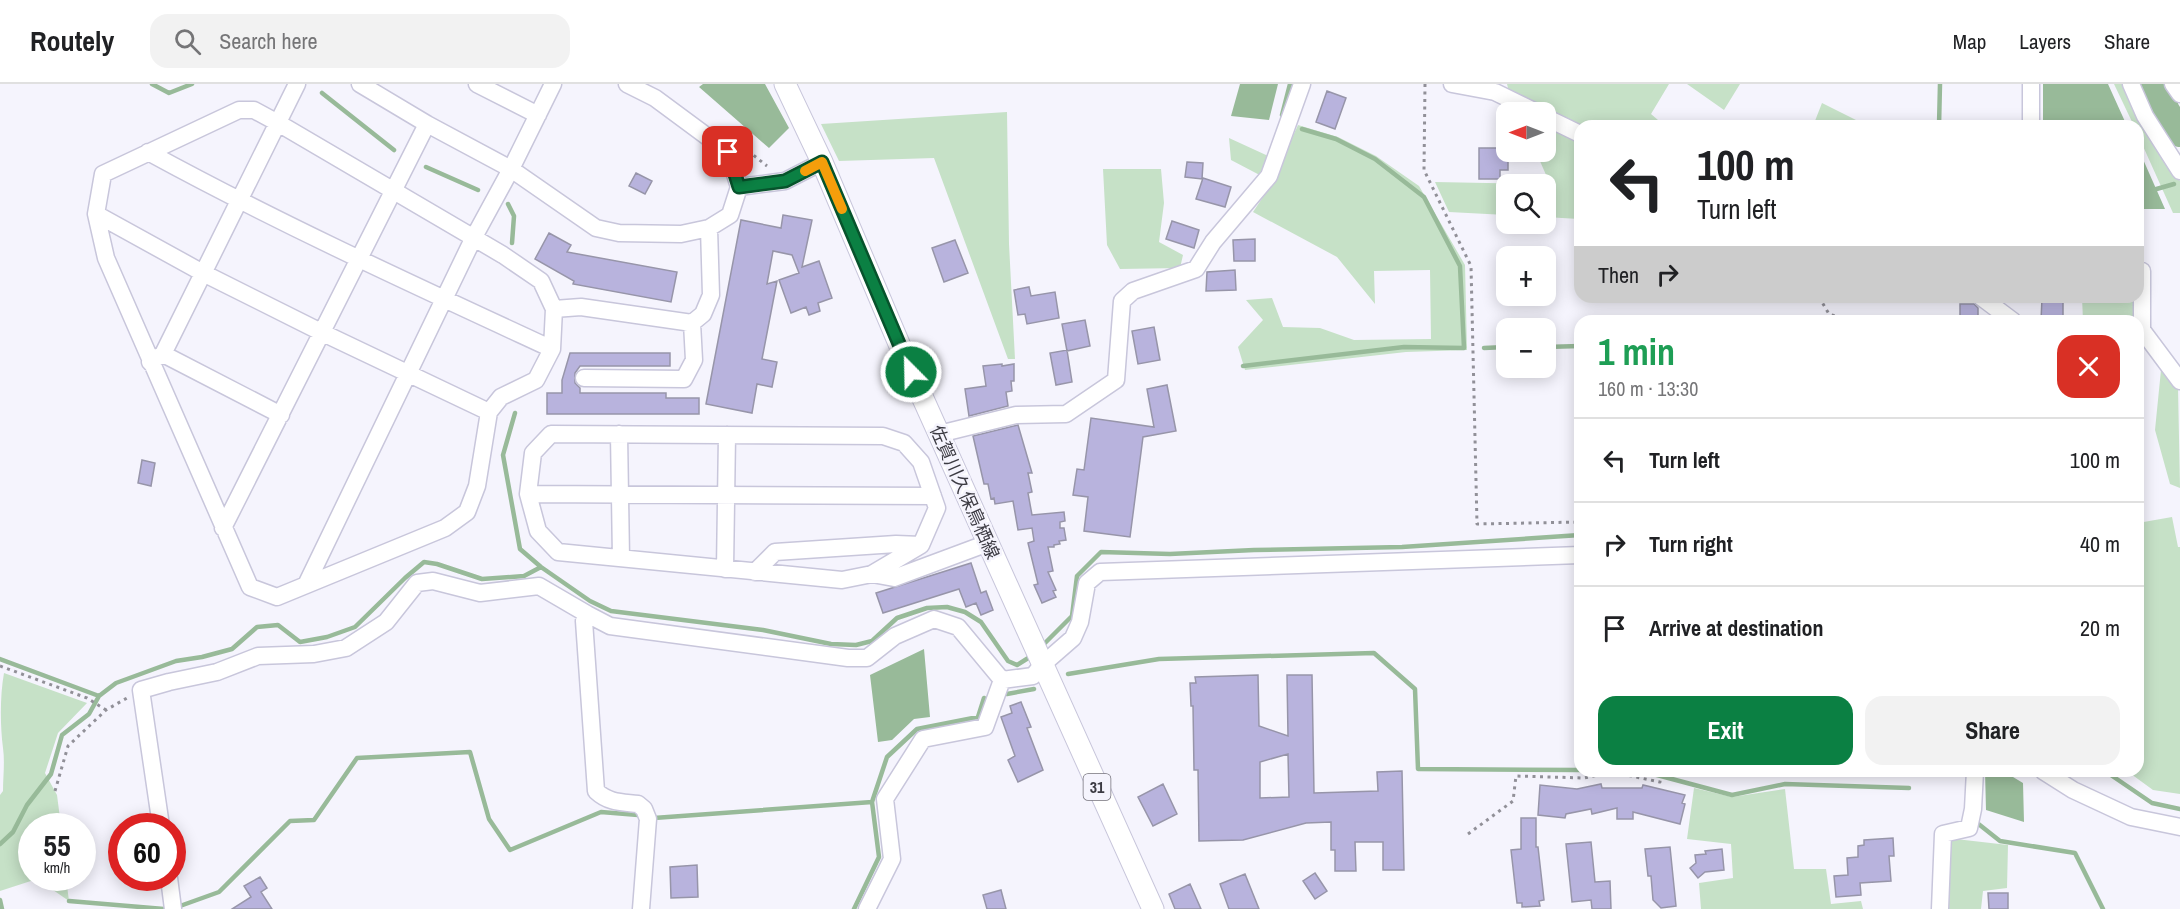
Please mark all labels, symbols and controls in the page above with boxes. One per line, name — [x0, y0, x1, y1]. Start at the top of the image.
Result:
search box — [150, 14, 570, 68]
text: Routely — [30, 22, 114, 60]
icon: search — [171, 25, 204, 58]
text: Search here — [219, 26, 317, 56]
text: Map — [1953, 27, 1986, 56]
text: Layers — [2019, 27, 2071, 56]
text: Share — [2104, 27, 2150, 56]
north arrow — [1496, 102, 1556, 162]
map controls — [1496, 102, 1556, 378]
pin — [702, 126, 753, 177]
icon: arrive — [711, 135, 744, 168]
text: 100 m — [1697, 137, 1795, 193]
icon: left — [1598, 144, 1676, 222]
button: search — [1496, 174, 1556, 234]
text: Turn left — [1697, 191, 1776, 227]
button: + — [1496, 246, 1556, 306]
icon: right — [1651, 258, 1684, 291]
text: Then — [1598, 260, 1639, 290]
button: − — [1496, 318, 1556, 378]
text: 1 min — [1598, 328, 1675, 376]
button: close — [2057, 335, 2120, 398]
position arrow — [879, 340, 943, 404]
text: 160 m · 13:30 — [1598, 375, 1698, 402]
street label: 佐賀川久保鳥栖線 — [924, 421, 1006, 563]
icon: left — [1598, 444, 1631, 477]
text: Turn left — [1649, 445, 1720, 475]
text: 100 m — [2070, 445, 2120, 475]
icon: right — [1598, 528, 1631, 561]
text: Turn right — [1649, 529, 1733, 559]
text: 40 m — [2080, 529, 2120, 559]
icon: arrive — [1598, 612, 1631, 645]
text: Arrive at destination — [1649, 613, 1823, 643]
text: 20 m — [2080, 613, 2120, 643]
button: Exit — [1598, 696, 1853, 765]
button: Share — [1865, 696, 2120, 765]
road number: 31 — [1084, 774, 1110, 800]
speed limit sign: 60 — [108, 813, 186, 891]
text: 55 — [43, 825, 71, 865]
text: km/h — [44, 857, 70, 878]

